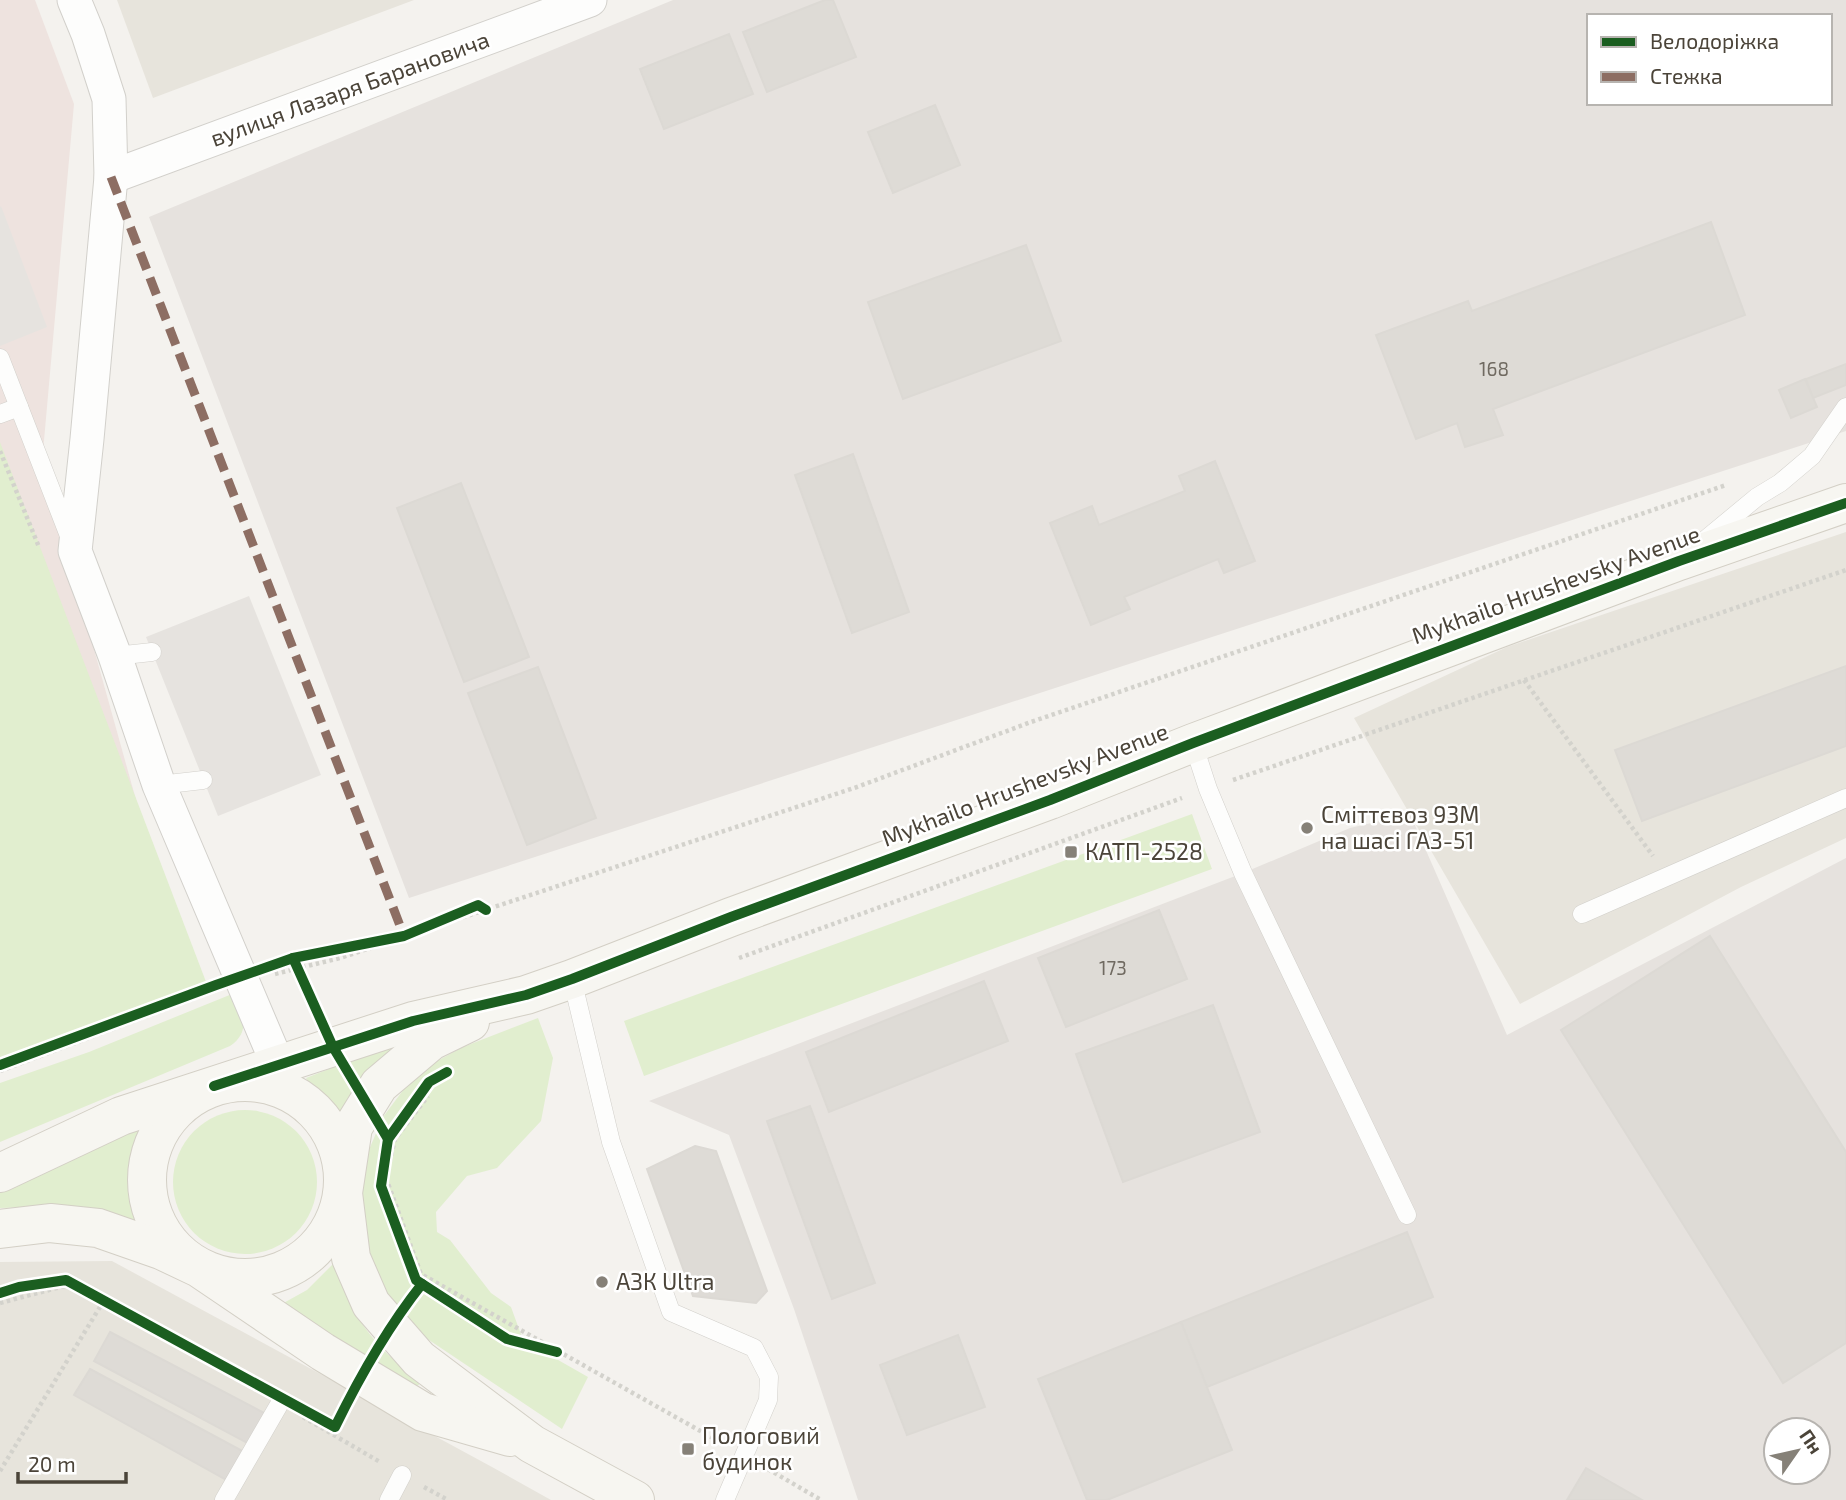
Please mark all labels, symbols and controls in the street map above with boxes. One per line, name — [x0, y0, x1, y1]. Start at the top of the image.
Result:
legend — [1587, 14, 1832, 105]
street label: вулиця Лазаря Барановича — [206, 24, 493, 153]
text: Велодоріжка — [1650, 28, 1779, 53]
text: Стежка — [1650, 63, 1723, 88]
house number: 168 — [1479, 357, 1509, 380]
street label: Mykhailo Hrushevsky Avenue — [1408, 519, 1704, 649]
street label: Mykhailo Hrushevsky Avenue — [877, 716, 1172, 852]
place label: Сміттєвоз 93М на шасі ГАЗ-51 — [1321, 800, 1479, 854]
marker: Сміттєвоз 93М на шасі ГАЗ-51 — [1299, 820, 1315, 836]
place label: КАТП-2528 — [1085, 837, 1203, 865]
marker: КАТП-2528 — [1063, 844, 1079, 860]
house number: 173 — [1099, 956, 1127, 979]
place label: АЗК Ultra — [616, 1267, 715, 1295]
marker: АЗК Ultra — [594, 1274, 610, 1290]
north arrow — [1762, 1416, 1832, 1486]
place label: Пологовий будинок — [702, 1421, 820, 1476]
text: Пн — [1795, 1425, 1828, 1458]
scale bar — [18, 1440, 126, 1484]
marker: Пологовий будинок — [680, 1441, 696, 1457]
text: 20 m — [28, 1451, 76, 1476]

